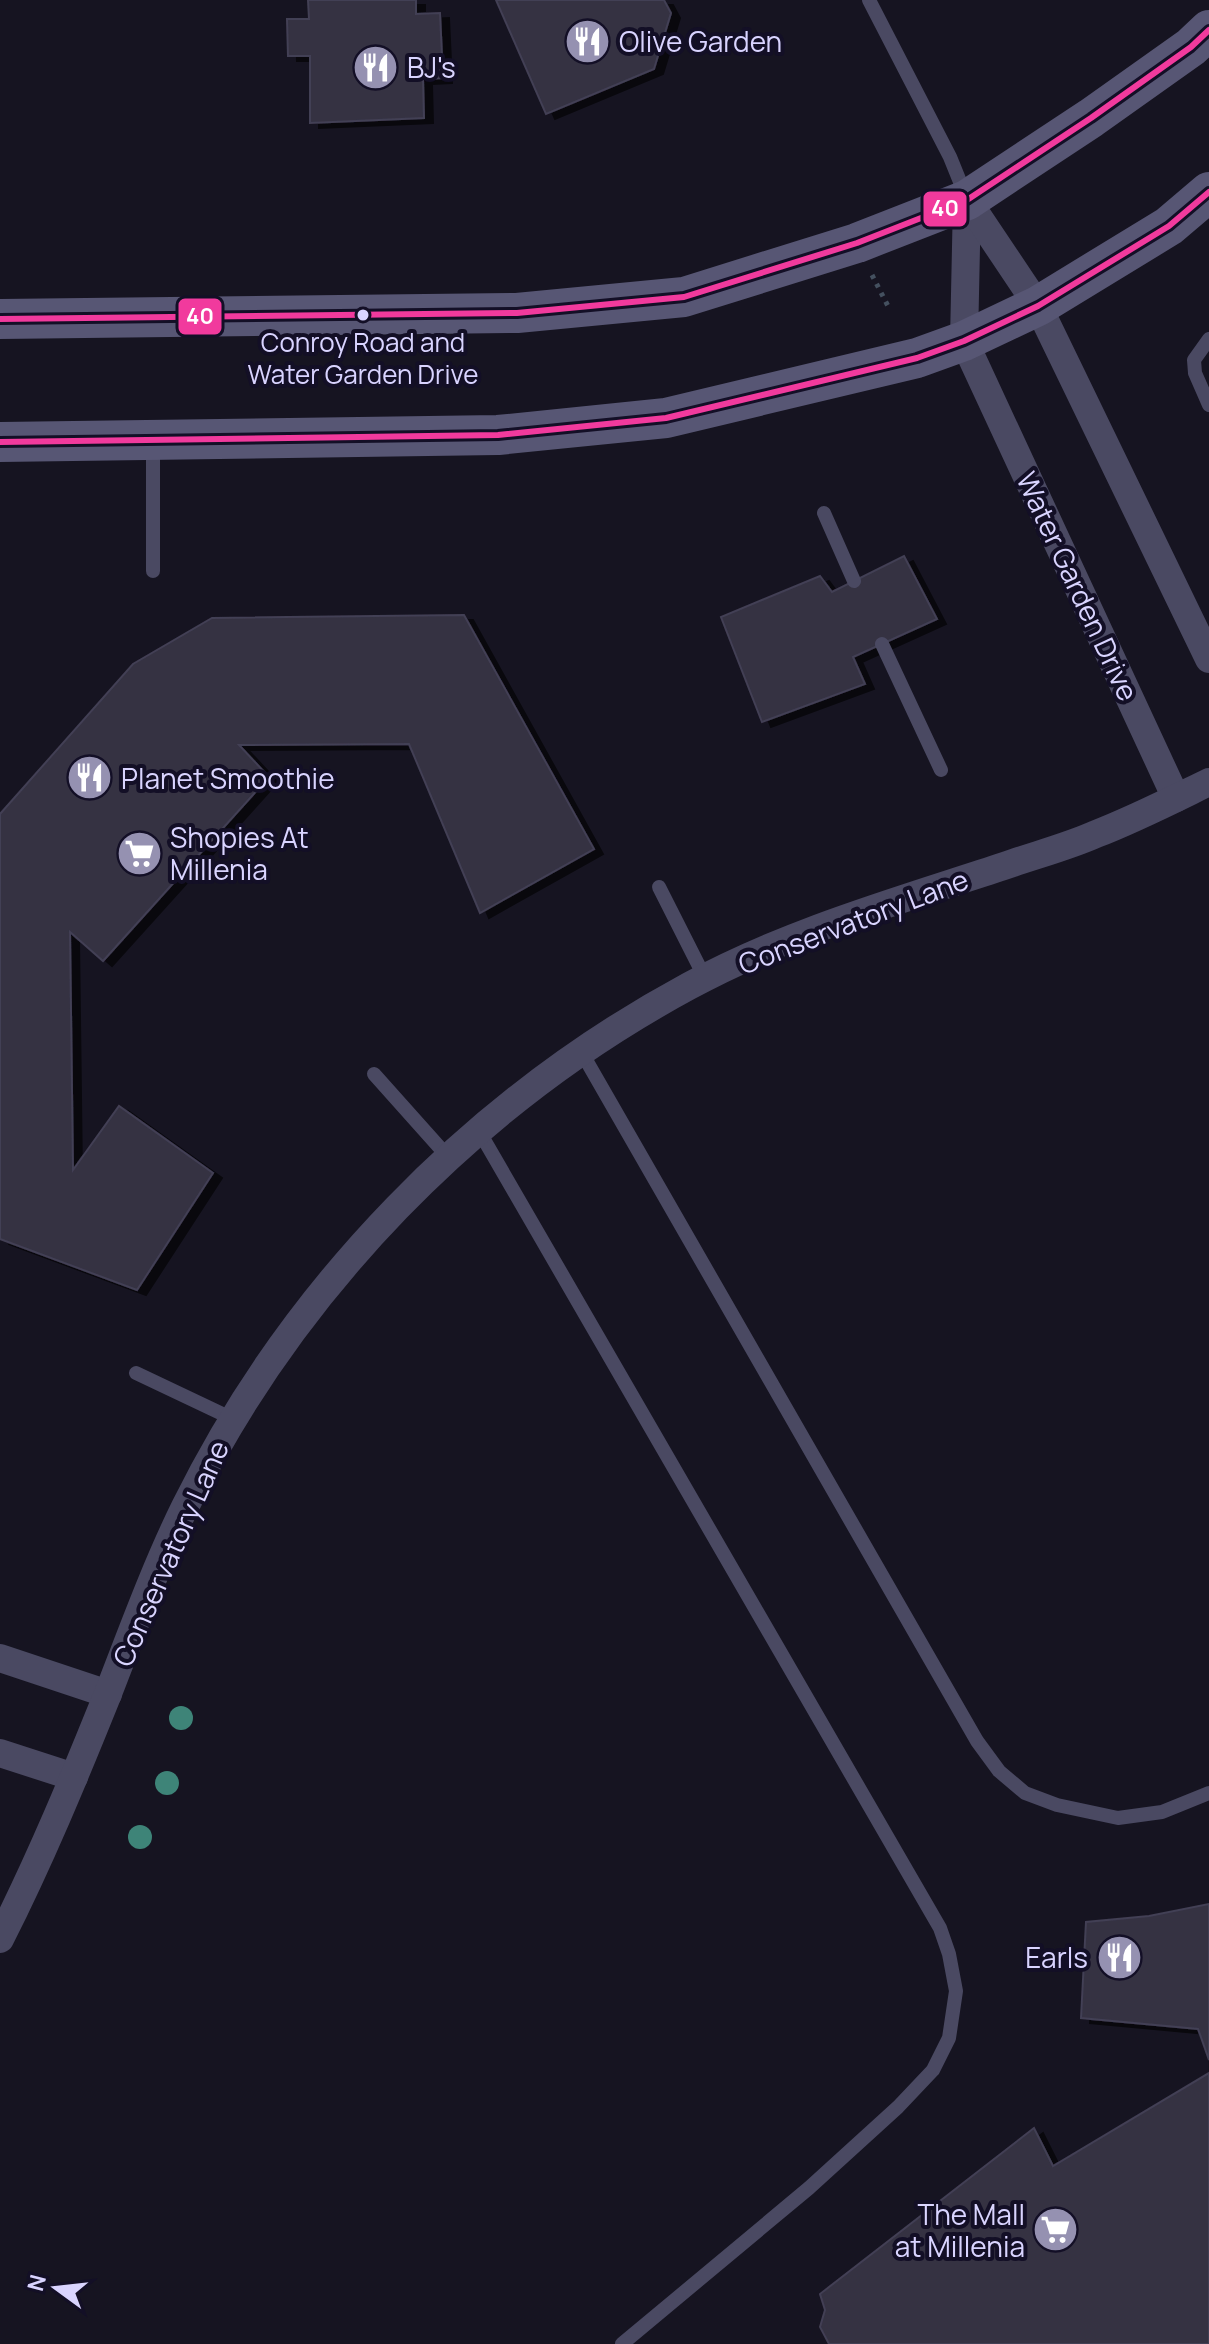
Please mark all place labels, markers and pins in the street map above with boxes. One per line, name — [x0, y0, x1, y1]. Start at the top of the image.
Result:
restaurant icon: Olive Garden — [564, 17, 612, 65]
place label: Olive Garden — [619, 22, 782, 60]
restaurant icon: BJ's — [352, 43, 400, 91]
place label: BJ's — [407, 48, 456, 86]
marker: Conroy Road and Water Garden Drive — [355, 307, 371, 323]
place label: Conroy Road and Water Garden Drive — [248, 324, 478, 392]
restaurant icon: Planet Smoothie — [66, 754, 114, 802]
place label: Planet Smoothie — [121, 759, 335, 797]
place label: Shopies At Millenia — [170, 818, 309, 888]
supermarket icon: Shopies At Millenia — [115, 829, 163, 877]
restaurant icon: Earls — [1095, 1933, 1143, 1981]
place label: Earls — [1025, 1938, 1088, 1976]
place label: The Mall at Millenia — [895, 2195, 1025, 2265]
supermarket icon: The Mall at Millenia — [1032, 2206, 1080, 2254]

